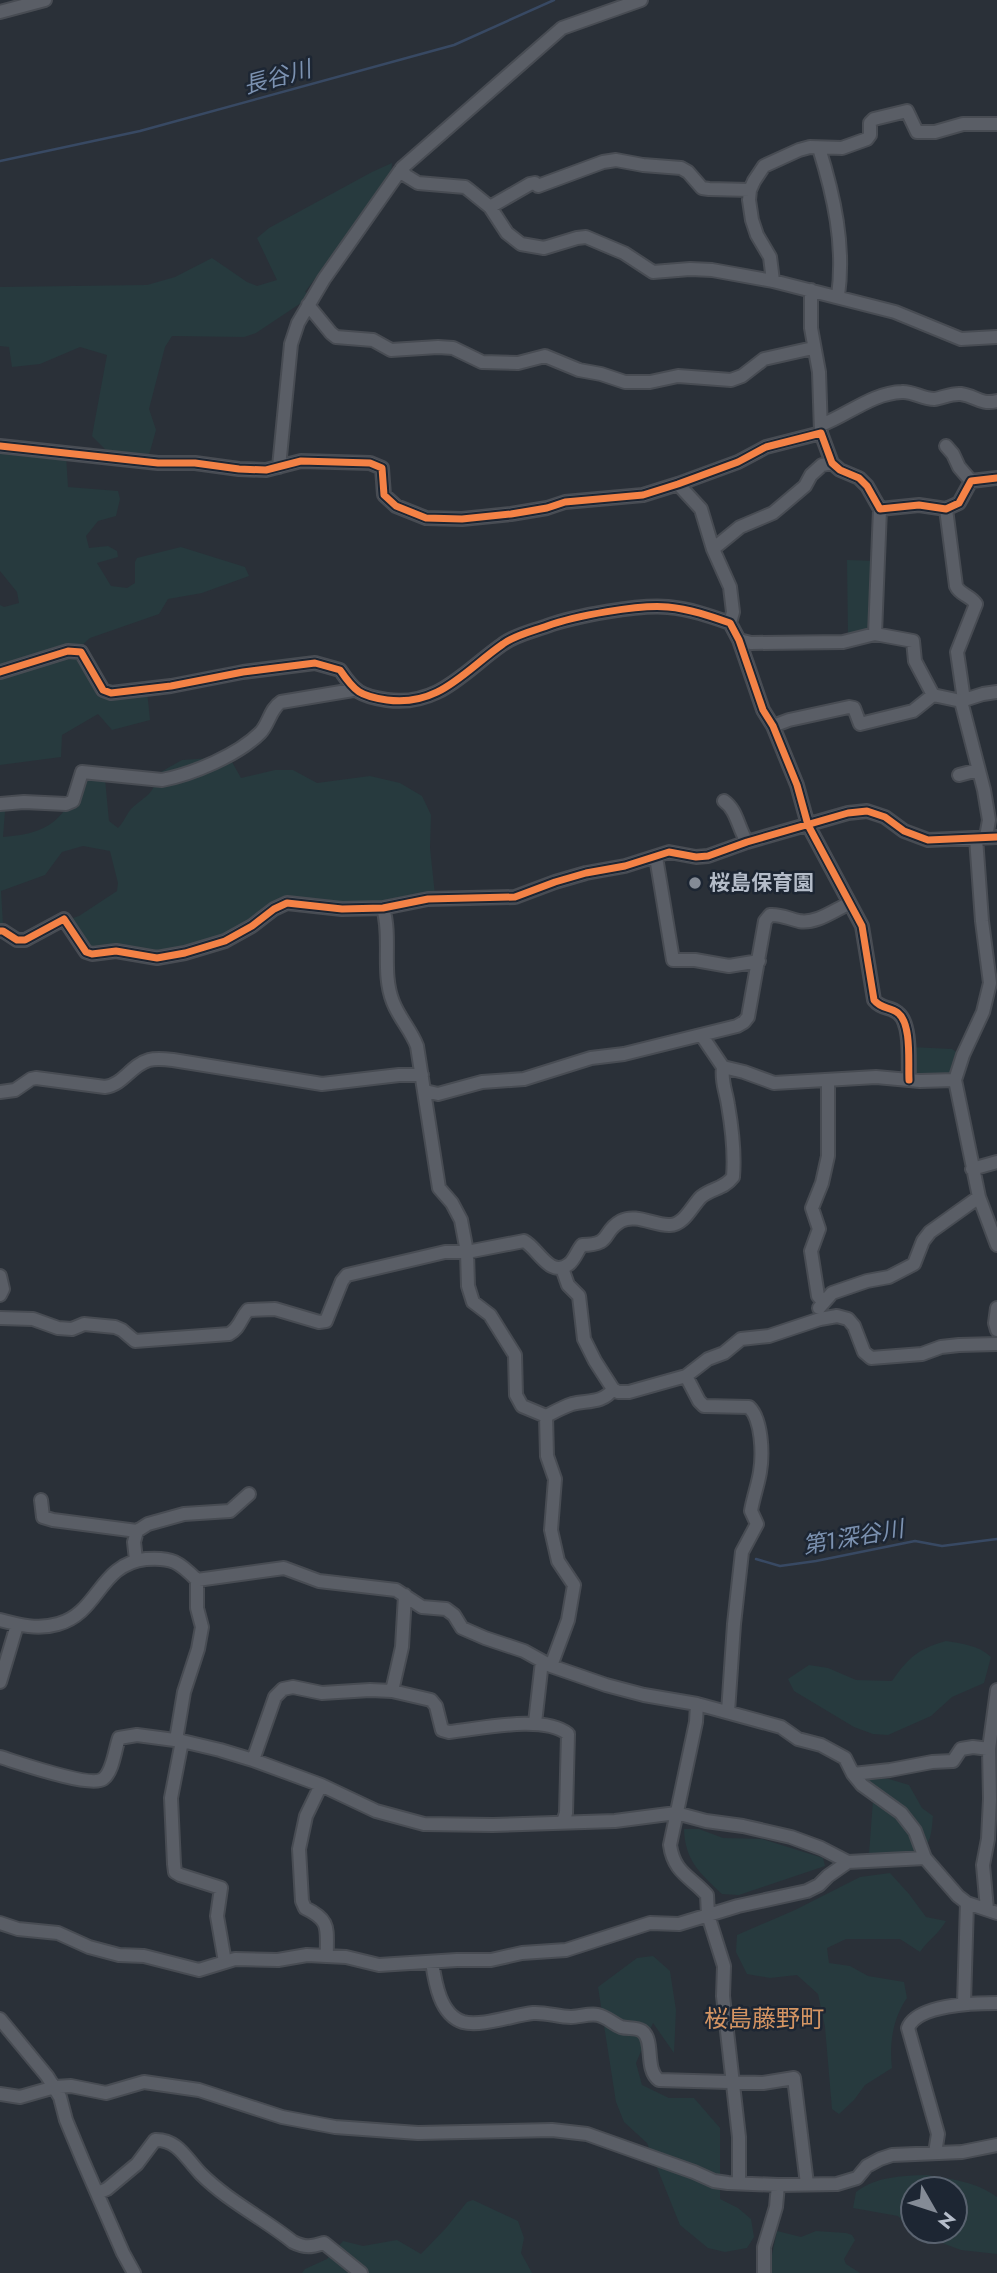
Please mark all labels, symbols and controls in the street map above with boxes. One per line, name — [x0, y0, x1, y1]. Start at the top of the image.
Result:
water label: 長谷川 — [239, 51, 318, 102]
place label: 桜島保育園 — [709, 868, 814, 898]
marker: 桜島保育園 — [687, 875, 703, 891]
water label: 第1深谷川 — [800, 1511, 909, 1563]
district label: 桜島藤野町 — [704, 2001, 824, 2036]
north arrow — [899, 2175, 969, 2245]
text: N — [932, 2206, 962, 2235]

